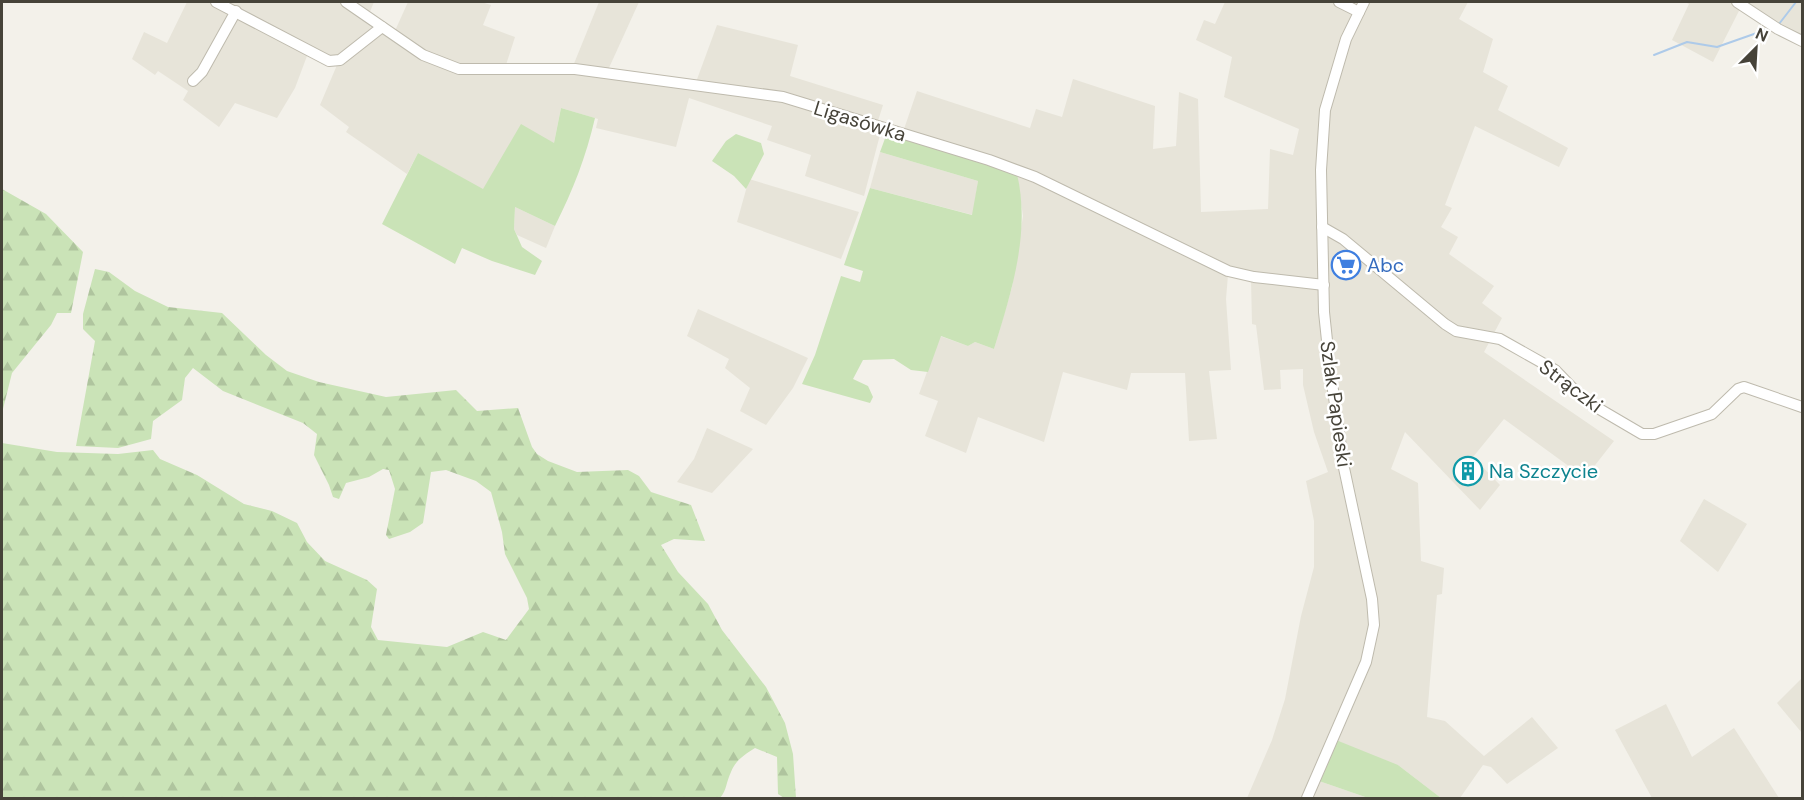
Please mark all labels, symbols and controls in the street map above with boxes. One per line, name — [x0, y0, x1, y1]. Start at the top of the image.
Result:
north arrow — [1726, 18, 1786, 78]
text: N — [1752, 23, 1771, 47]
street label: Ligasówka — [811, 95, 909, 147]
supermarket icon: Abc — [1330, 249, 1362, 281]
place label: Abc — [1367, 252, 1404, 278]
street label: Szlak Papieski — [1314, 339, 1358, 469]
street label: Strączki — [1534, 354, 1608, 418]
building icon: Na Szczycie — [1452, 455, 1484, 487]
place label: Na Szczycie — [1489, 458, 1598, 484]

